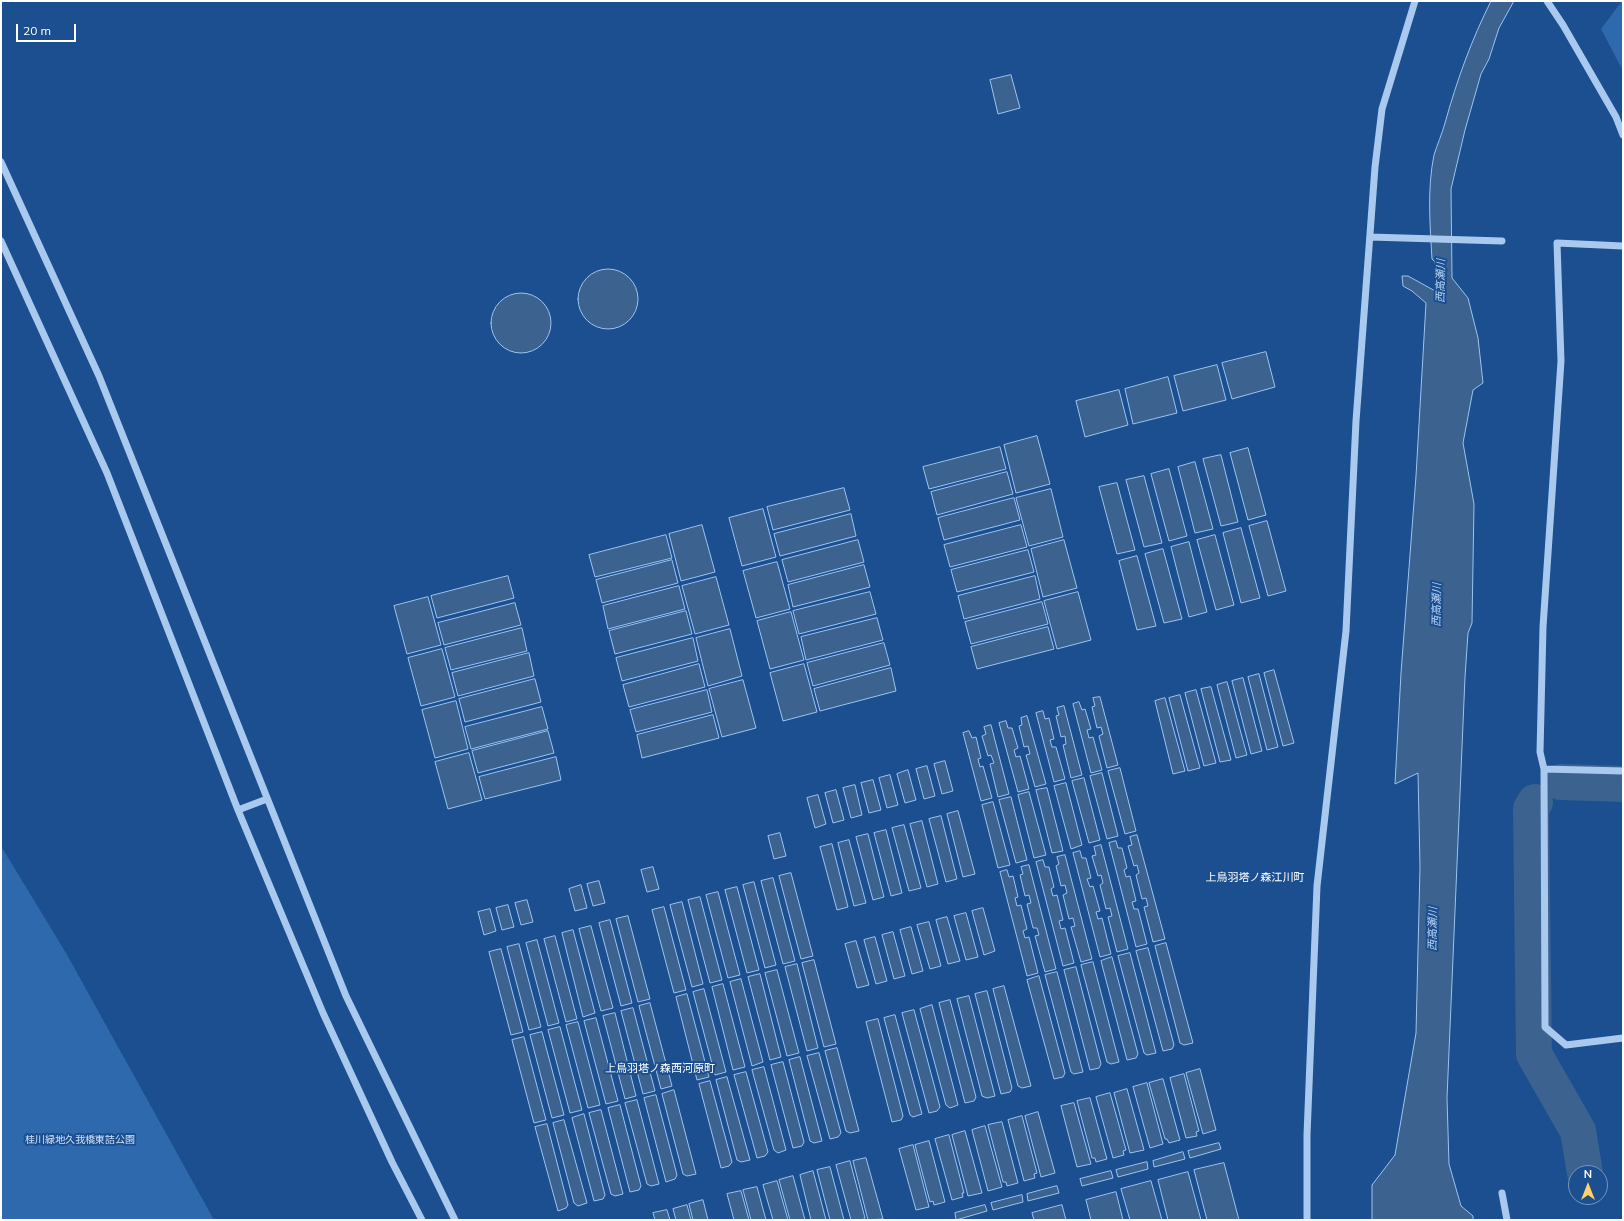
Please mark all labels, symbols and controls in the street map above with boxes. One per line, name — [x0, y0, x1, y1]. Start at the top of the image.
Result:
scale bar — [18, 16, 78, 42]
text: 20 m — [23, 23, 51, 38]
water label: 西高瀬川 — [1434, 259, 1448, 303]
water label: 西高瀬川 — [1430, 583, 1444, 627]
district label: 上鳥羽塔ノ森江川町 — [1206, 871, 1304, 885]
water label: 西高瀬川 — [1426, 907, 1440, 951]
district label: 上鳥羽塔ノ森西河原町 — [605, 1062, 715, 1076]
park label: 桂川緑地久我橋東詰公園 — [25, 1134, 135, 1146]
north arrow — [1568, 1165, 1608, 1205]
text: N — [1584, 1167, 1592, 1181]

